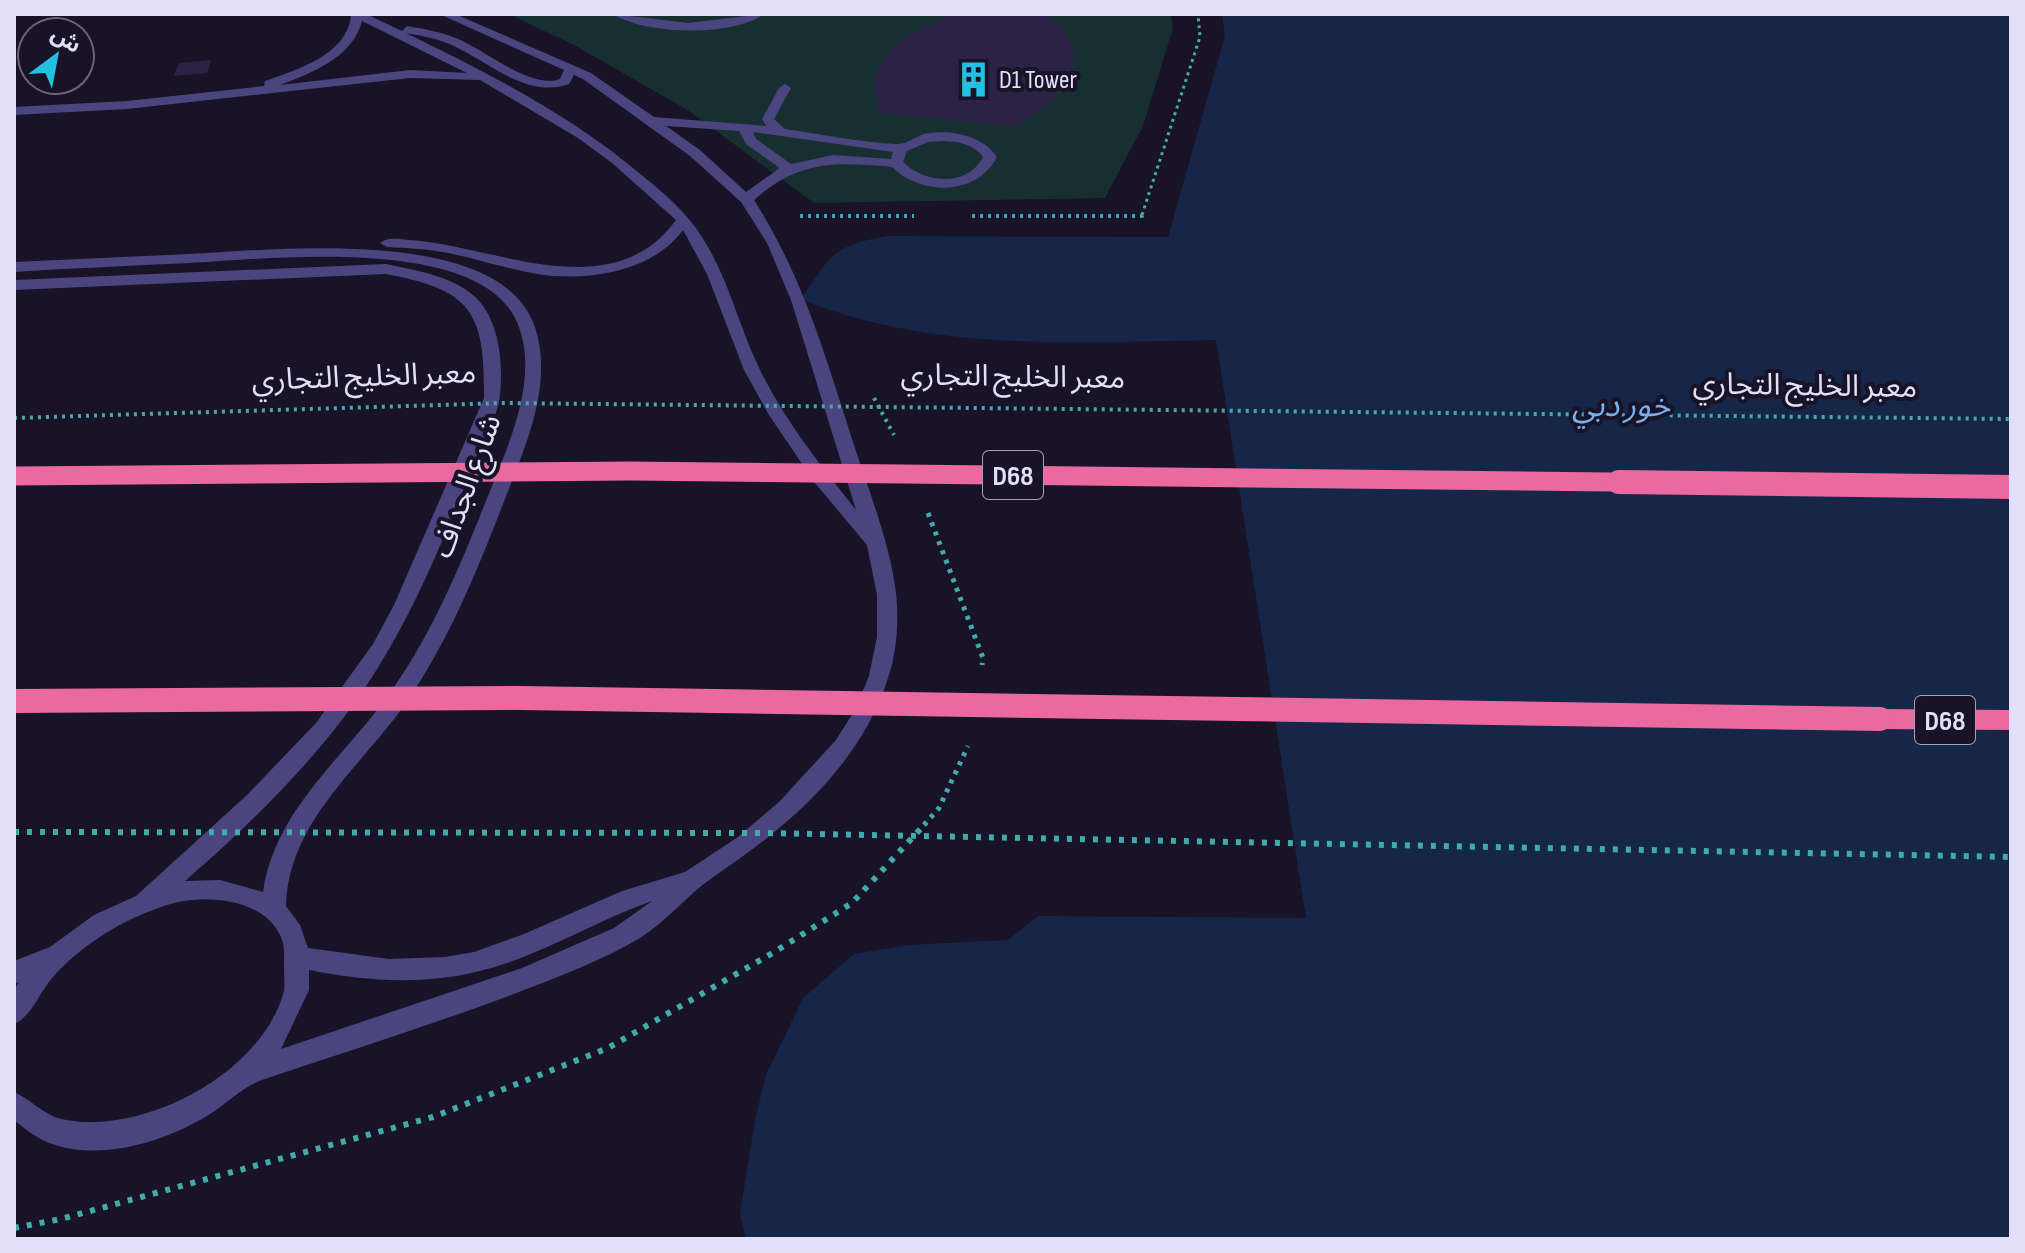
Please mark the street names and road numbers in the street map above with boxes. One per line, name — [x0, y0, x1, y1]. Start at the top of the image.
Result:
street label: معبر الخليج التجاري — [251, 355, 477, 403]
street label: معبر الخليج التجاري — [900, 357, 1126, 401]
street label: معبر الخليج التجاري — [1692, 366, 1918, 410]
street label: شارع الجداف — [424, 410, 512, 564]
road number: D68 — [983, 451, 1043, 499]
road number: D68 — [1915, 696, 1975, 744]

